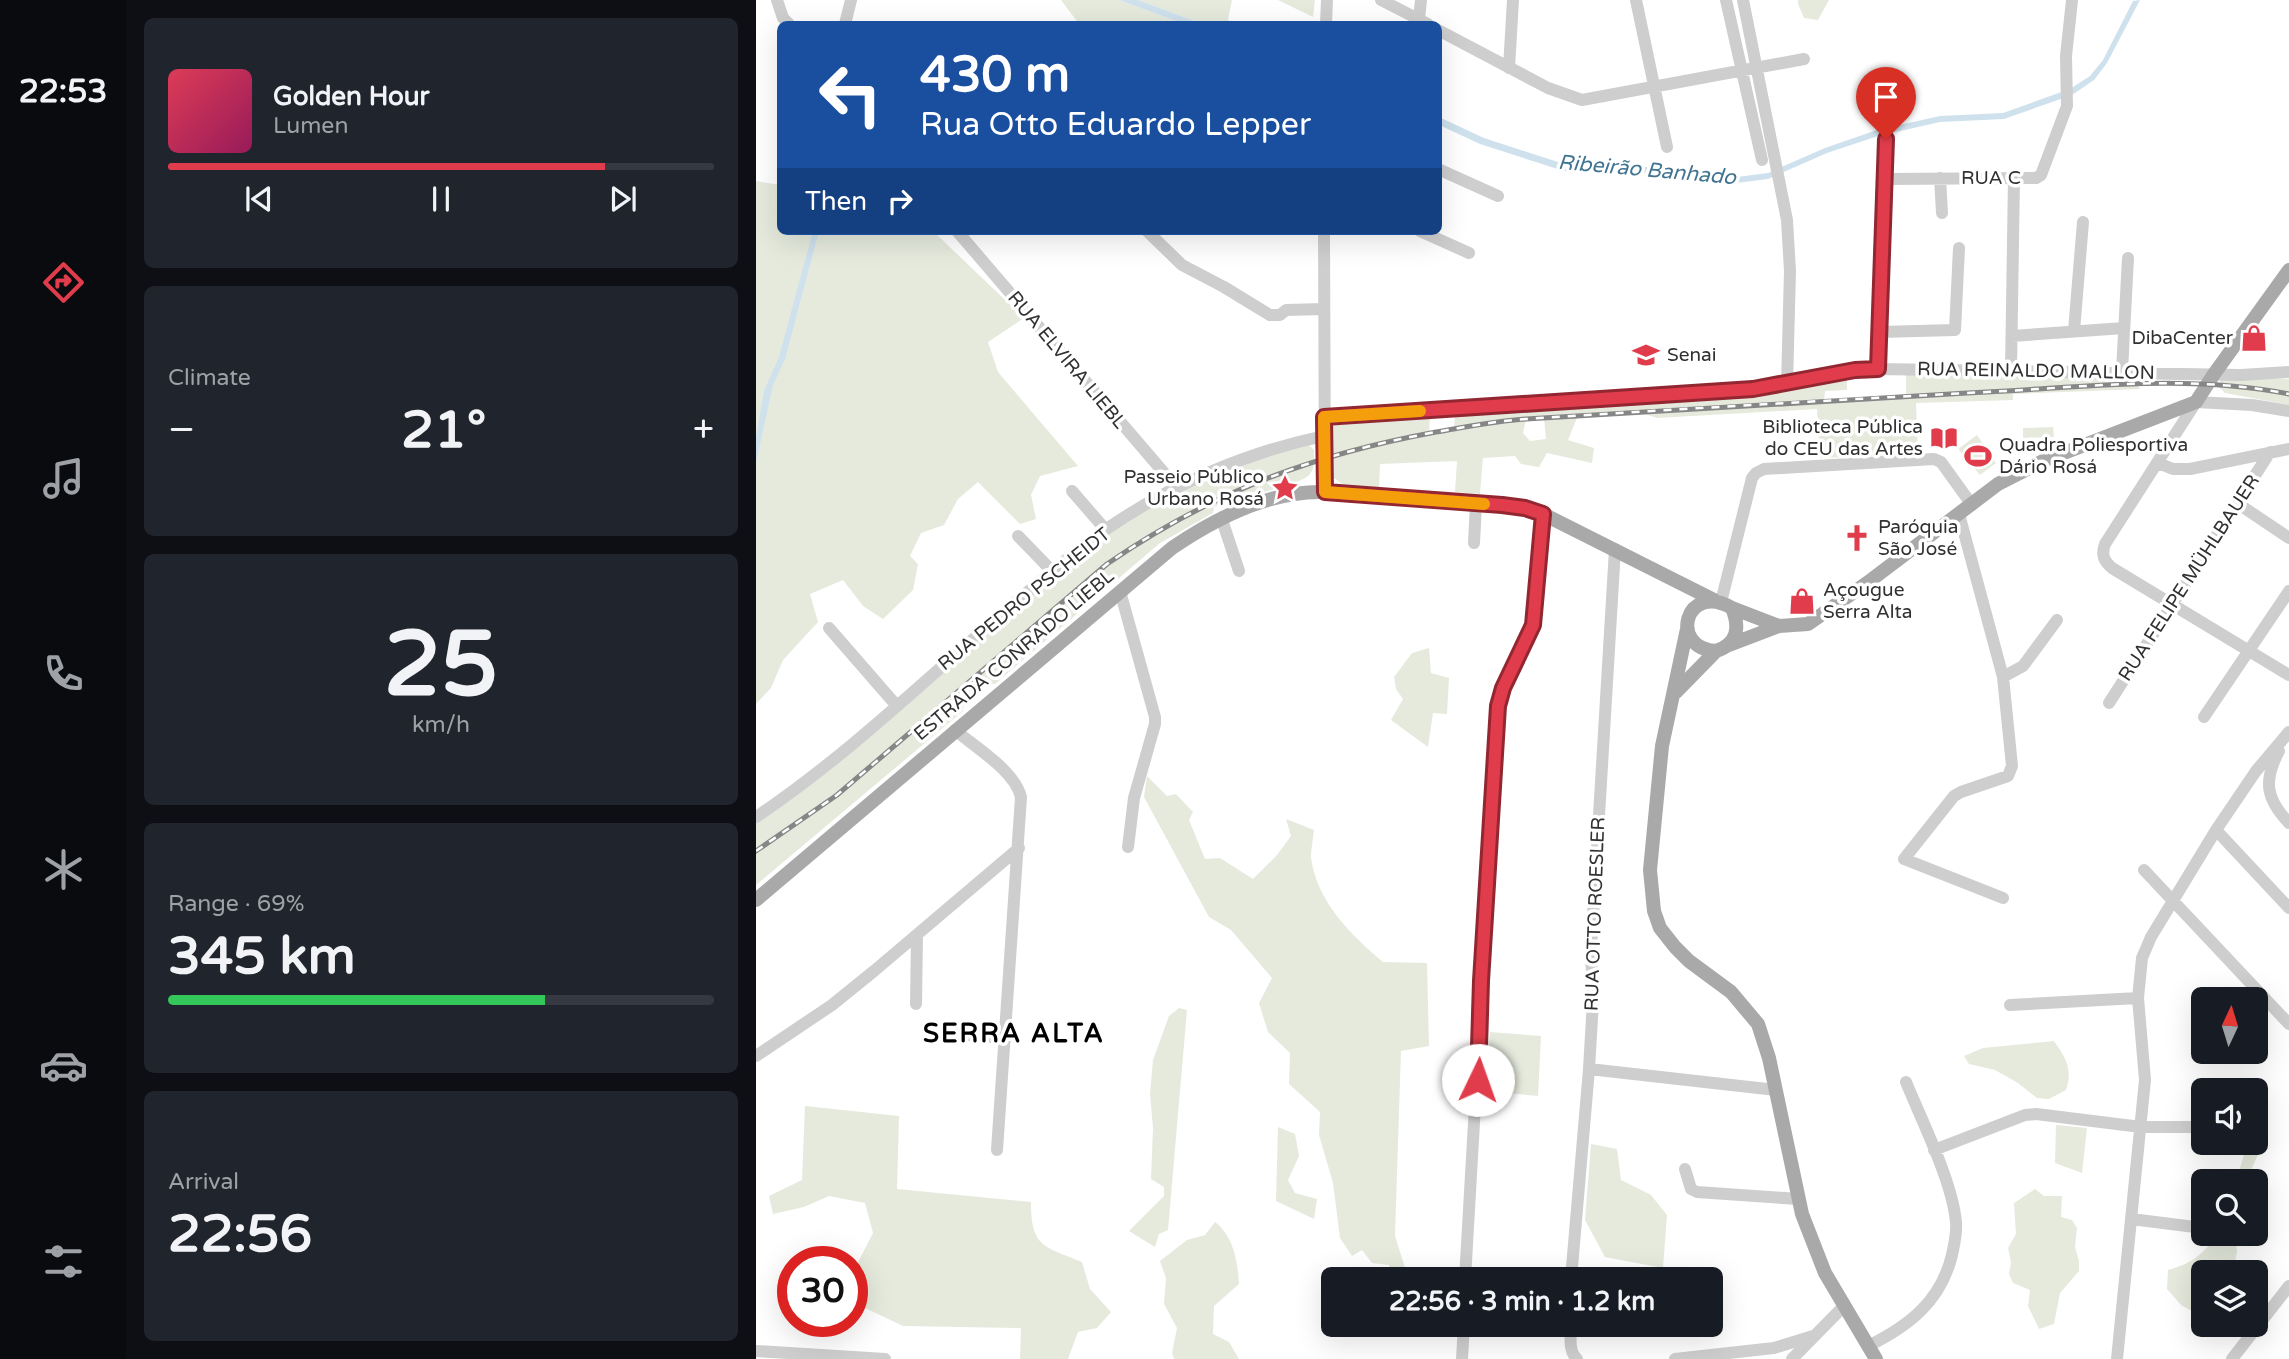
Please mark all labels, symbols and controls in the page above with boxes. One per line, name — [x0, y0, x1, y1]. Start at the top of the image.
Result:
text: 430 m — [920, 46, 1070, 105]
icon: left — [805, 49, 896, 140]
pin — [1856, 67, 1916, 139]
text: 22:53 — [19, 73, 107, 111]
icon: arrive — [1867, 78, 1905, 116]
text: Golden Hour — [273, 81, 430, 112]
text: Rua Otto Eduardo Lepper — [920, 106, 1311, 144]
text: Lumen — [273, 112, 348, 140]
water label: Ribeirão Banhado — [1557, 150, 1738, 190]
street label: RUA C — [1961, 167, 2021, 189]
icon: previous — [240, 180, 278, 218]
icon: pause — [422, 180, 460, 218]
icon: next — [604, 180, 642, 218]
icon: right — [881, 182, 919, 220]
text: Then — [805, 186, 867, 217]
icon: directions — [39, 258, 88, 307]
street label: RUA ELVIRA LIEBL — [1003, 287, 1131, 433]
shop icon: DibaCenter — [2239, 323, 2269, 353]
place label: DibaCenter — [2132, 327, 2234, 349]
school or university icon: Senai — [1631, 340, 1661, 370]
place label: Senai — [1667, 344, 1716, 366]
street label: RUA REINALDO MALLON — [1917, 358, 2155, 384]
text: Climate — [168, 364, 251, 392]
text: 21° — [401, 399, 486, 462]
text: − — [168, 407, 195, 453]
text: + — [693, 407, 714, 453]
place label: Biblioteca Pública do CEU das Artes — [1762, 416, 1923, 460]
library icon: Biblioteca Pública do CEU das Artes — [1929, 423, 1959, 453]
place label: Quadra Poliesportiva Dário Rosá — [1999, 434, 2188, 478]
sports icon: Quadra Poliesportiva Dário Rosá — [1963, 441, 1993, 471]
icon: music — [39, 454, 88, 503]
place label: Passeio Público Urbano Rosá — [1124, 466, 1264, 510]
street label: RUA FELIPE MÜHLBAUER — [2114, 471, 2264, 685]
place icon: Passeio Público Urbano Rosá — [1270, 473, 1300, 503]
place label: Paróquia São José — [1878, 516, 1958, 560]
street label: RUA PEDRO PSCHEIDT — [934, 523, 1115, 675]
church icon: Paróquia São José — [1842, 523, 1872, 553]
street label: ESTRADA CONRADO LIEBL — [910, 565, 1118, 745]
place label: Açougue Serra Alta — [1823, 579, 1912, 623]
shop icon: Açougue Serra Alta — [1787, 586, 1817, 616]
text: 25 — [384, 610, 498, 720]
icon: phone — [39, 649, 88, 698]
text: km/h — [412, 711, 470, 739]
street label: RUA OTTO ROESLER — [1581, 817, 1609, 1011]
icon: climate — [39, 845, 88, 894]
text: Range · 69% — [168, 890, 304, 918]
text: 345 km — [168, 925, 356, 988]
north arrow — [2191, 987, 2268, 1064]
map controls — [2191, 987, 2268, 1337]
district label: SERRA ALTA — [923, 1018, 1105, 1049]
icon: car — [39, 1041, 88, 1090]
position arrow — [1441, 1043, 1515, 1117]
button: sound — [2191, 1078, 2268, 1155]
text: Arrival — [168, 1168, 239, 1196]
button: search — [2191, 1169, 2268, 1246]
text: 22:56 — [168, 1203, 312, 1266]
icon: filters — [39, 1237, 88, 1286]
speed limit sign: 30 — [777, 1246, 868, 1337]
button: layers — [2191, 1260, 2268, 1337]
text: 22:56 · 3 min · 1.2 km — [1389, 1286, 1655, 1317]

